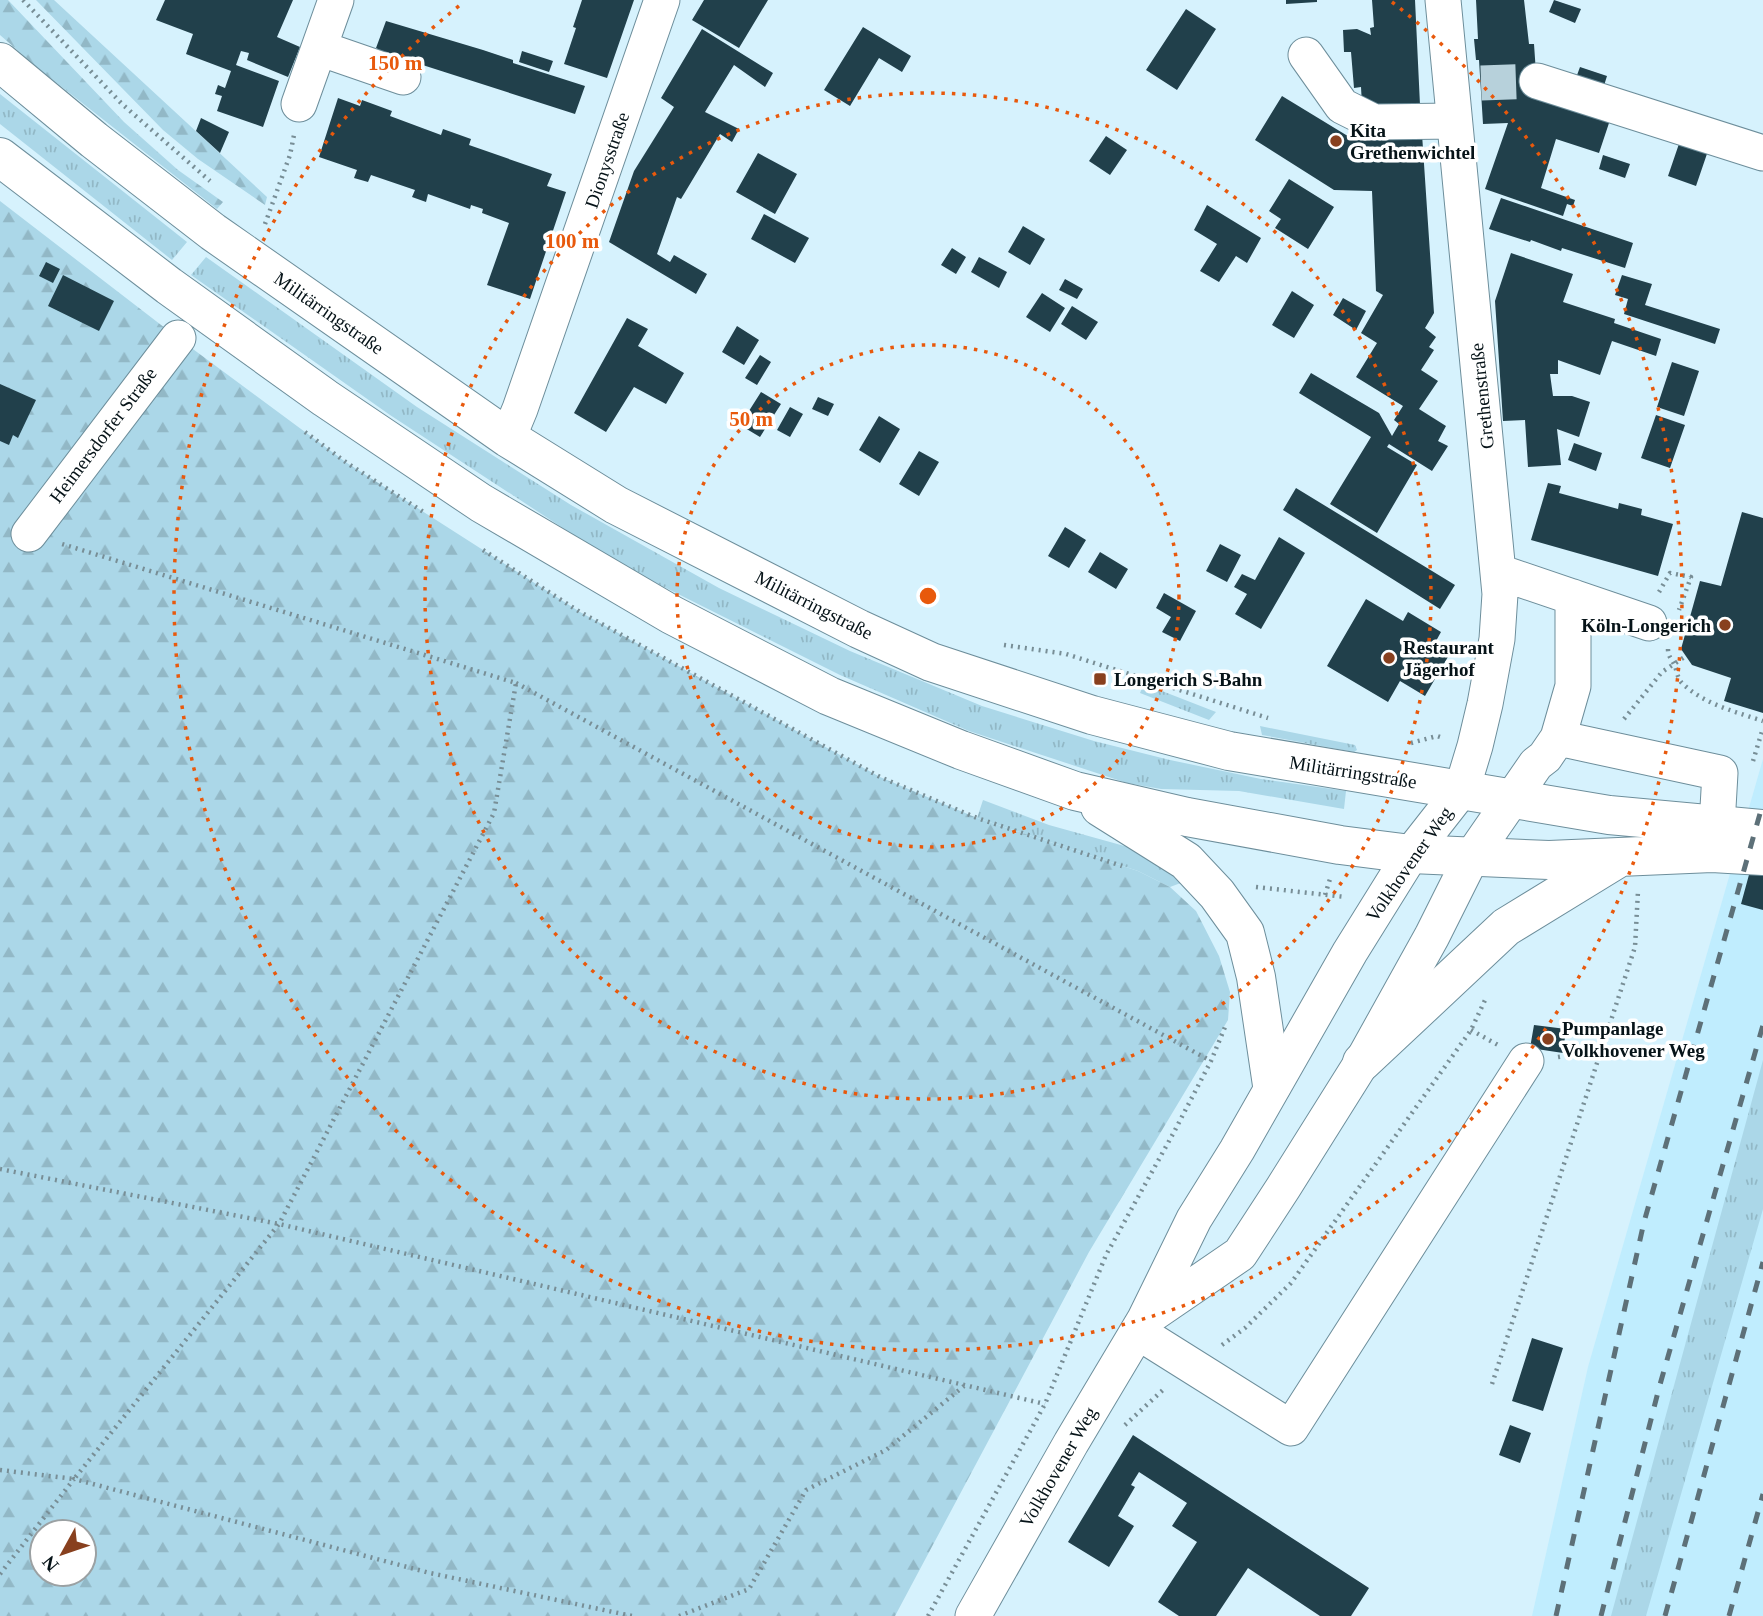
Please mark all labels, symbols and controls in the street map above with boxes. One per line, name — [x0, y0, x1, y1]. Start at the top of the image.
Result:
text: 150 m — [368, 51, 423, 75]
street label: Dionysstraße — [581, 109, 633, 211]
place label: Kita Grethenwichtel — [1350, 120, 1475, 163]
marker: Kita Grethenwichtel — [1328, 133, 1344, 149]
text: 100 m — [545, 229, 600, 253]
street label: Militärringstraße — [270, 267, 388, 359]
street label: Grethenstraße — [1466, 342, 1498, 450]
street label: Heimersdorfer Straße — [45, 363, 161, 507]
text: 50 m — [729, 407, 773, 431]
street label: Militärringstraße — [752, 566, 876, 644]
centre of rings — [916, 584, 940, 608]
place label: Köln-Longerich — [1581, 615, 1711, 636]
marker: Köln-Longerich — [1717, 617, 1733, 633]
place label: Restaurant Jägerhof — [1403, 637, 1494, 680]
marker: Restaurant Jägerhof — [1381, 650, 1397, 666]
place label: Longerich S-Bahn — [1114, 669, 1263, 690]
marker: Longerich S-Bahn — [1092, 671, 1108, 687]
street label: Militärringstraße — [1288, 752, 1418, 792]
street label: Volkhovener Weg — [1362, 802, 1457, 926]
place label: Pumpanlage Volkhovener Weg — [1562, 1018, 1705, 1061]
marker: Pumpanlage Volkhovener Weg — [1540, 1031, 1556, 1047]
street label: Volkhovener Weg — [1015, 1403, 1101, 1531]
north arrow — [28, 1518, 98, 1588]
text: N — [38, 1551, 63, 1576]

